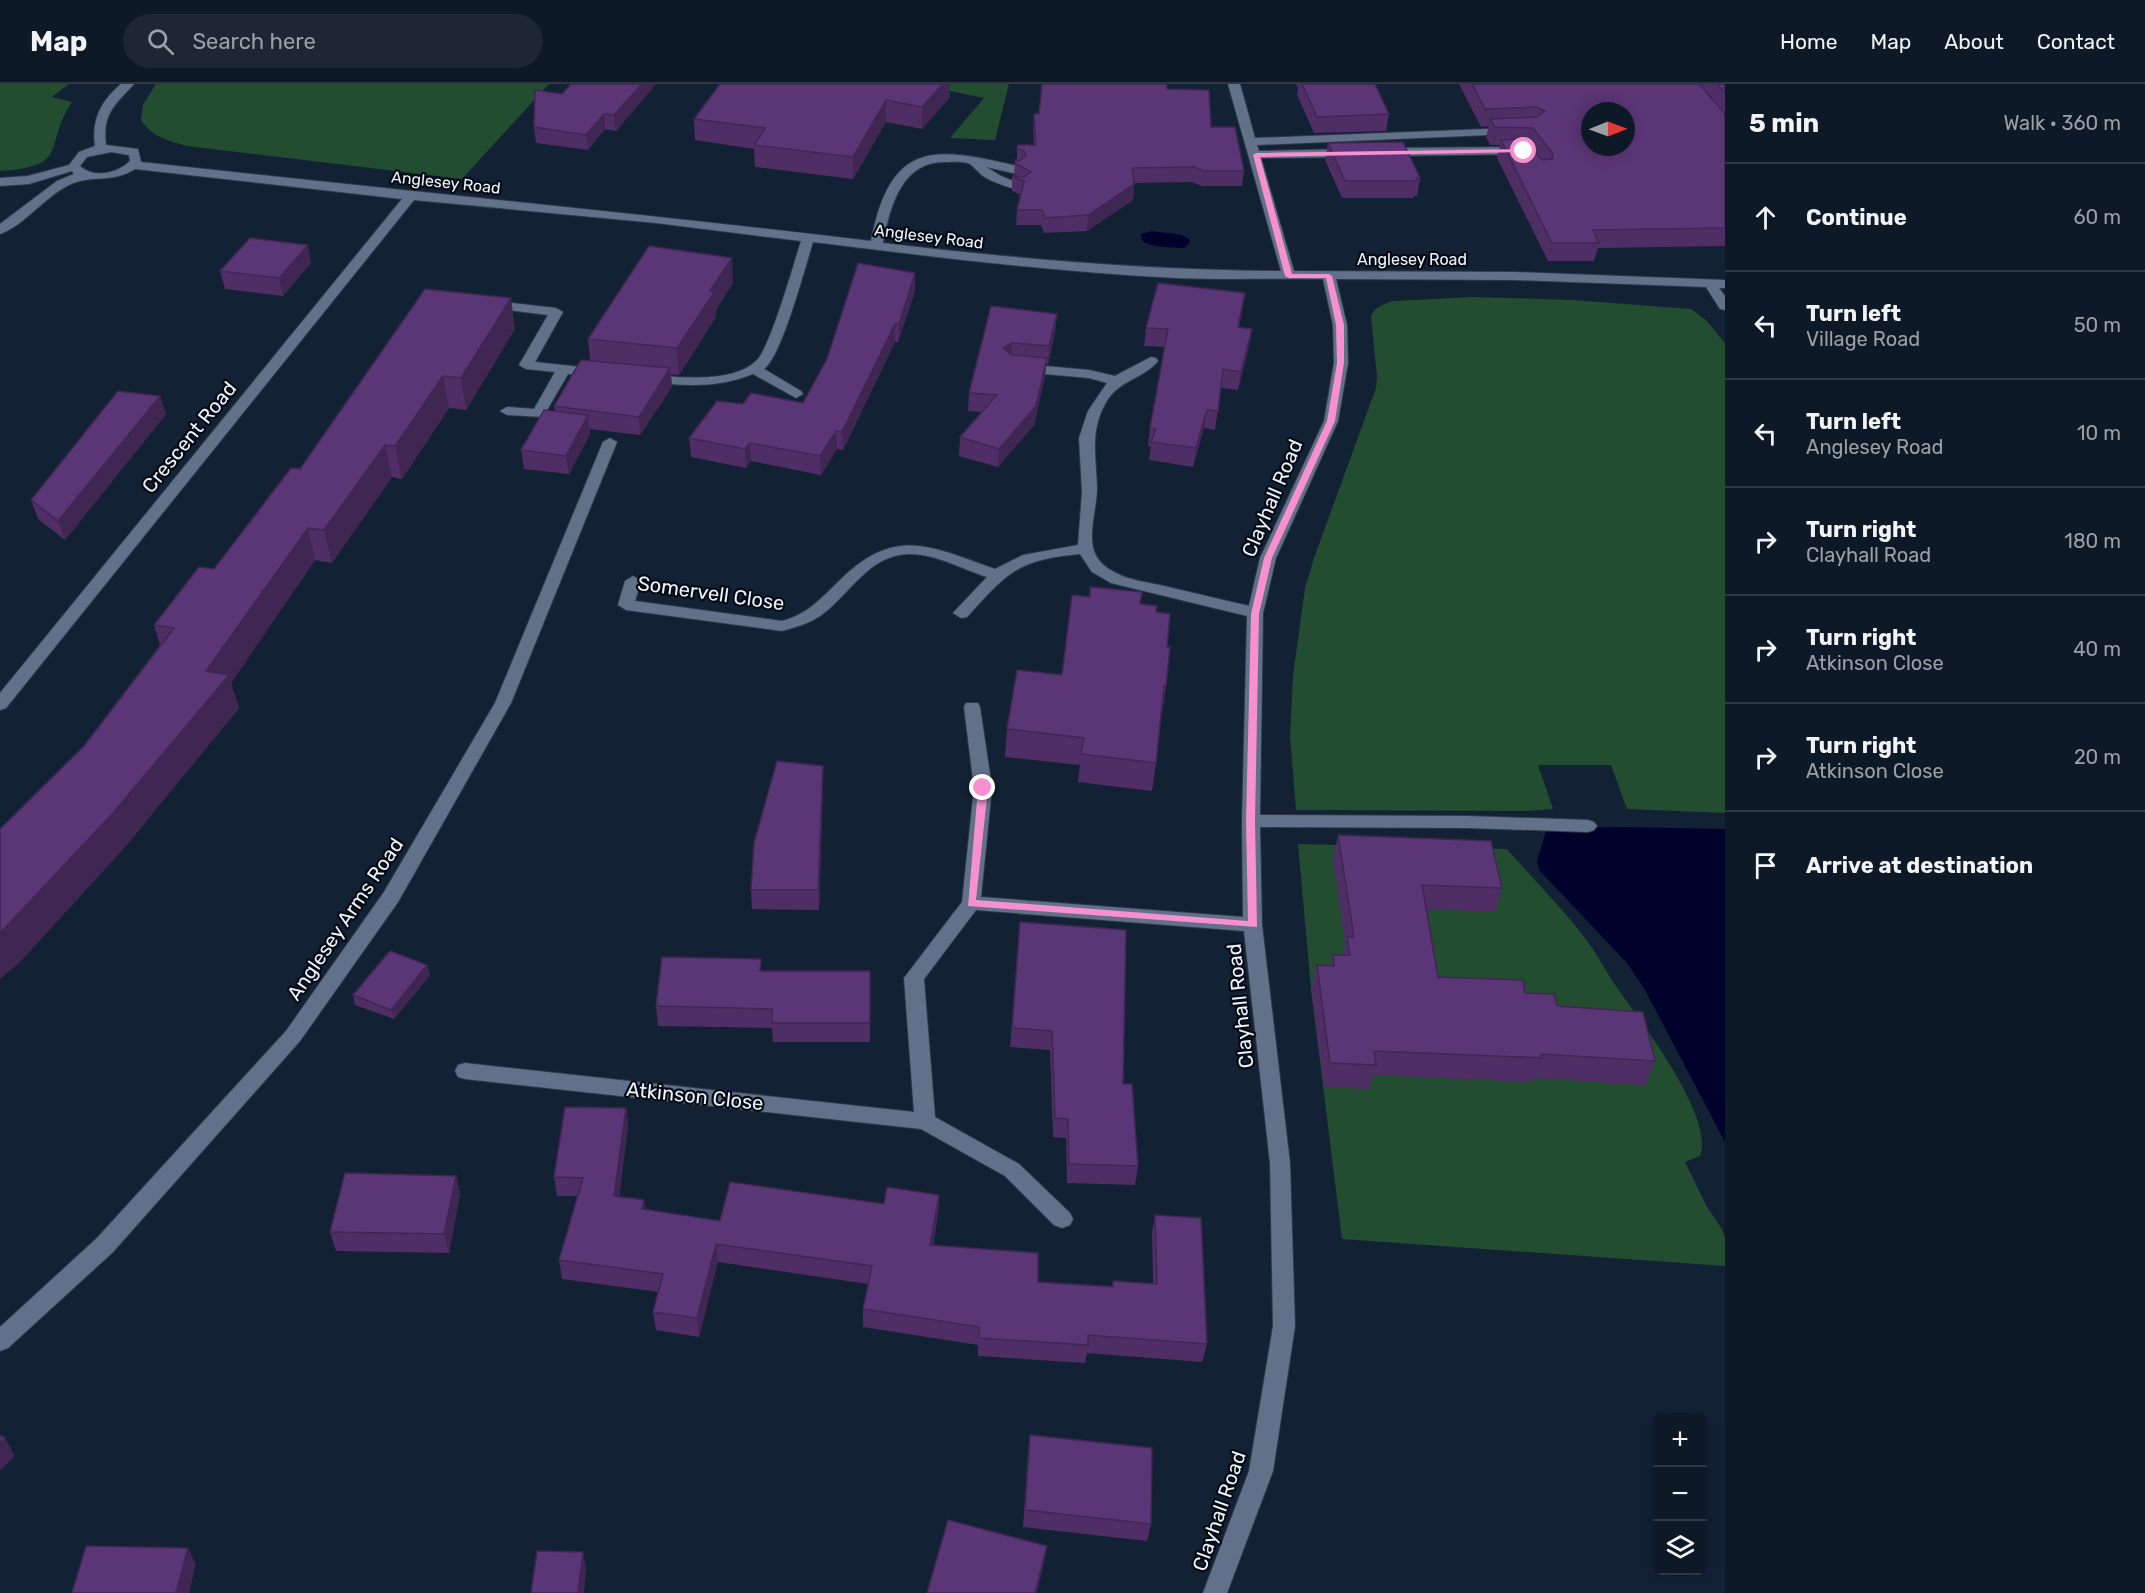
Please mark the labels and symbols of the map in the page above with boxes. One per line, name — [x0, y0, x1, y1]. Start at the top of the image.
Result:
north arrow — [1581, 102, 1635, 156]
route start — [1510, 137, 1536, 163]
street label: Anglesey Road — [390, 167, 502, 198]
street label: Anglesey Road — [873, 220, 985, 253]
street label: Anglesey Road — [1357, 250, 1467, 269]
street label: Crescent Road — [137, 376, 241, 498]
street label: Clayhall Road — [1236, 436, 1308, 560]
street label: Somervell Close — [636, 571, 786, 615]
route end — [969, 774, 995, 800]
street label: Anglesey Arms Road — [282, 833, 408, 1005]
street label: Clayhall Road — [1222, 942, 1258, 1070]
street label: Atkinson Close — [625, 1077, 765, 1115]
street label: Clayhall Road — [1187, 1448, 1251, 1574]

